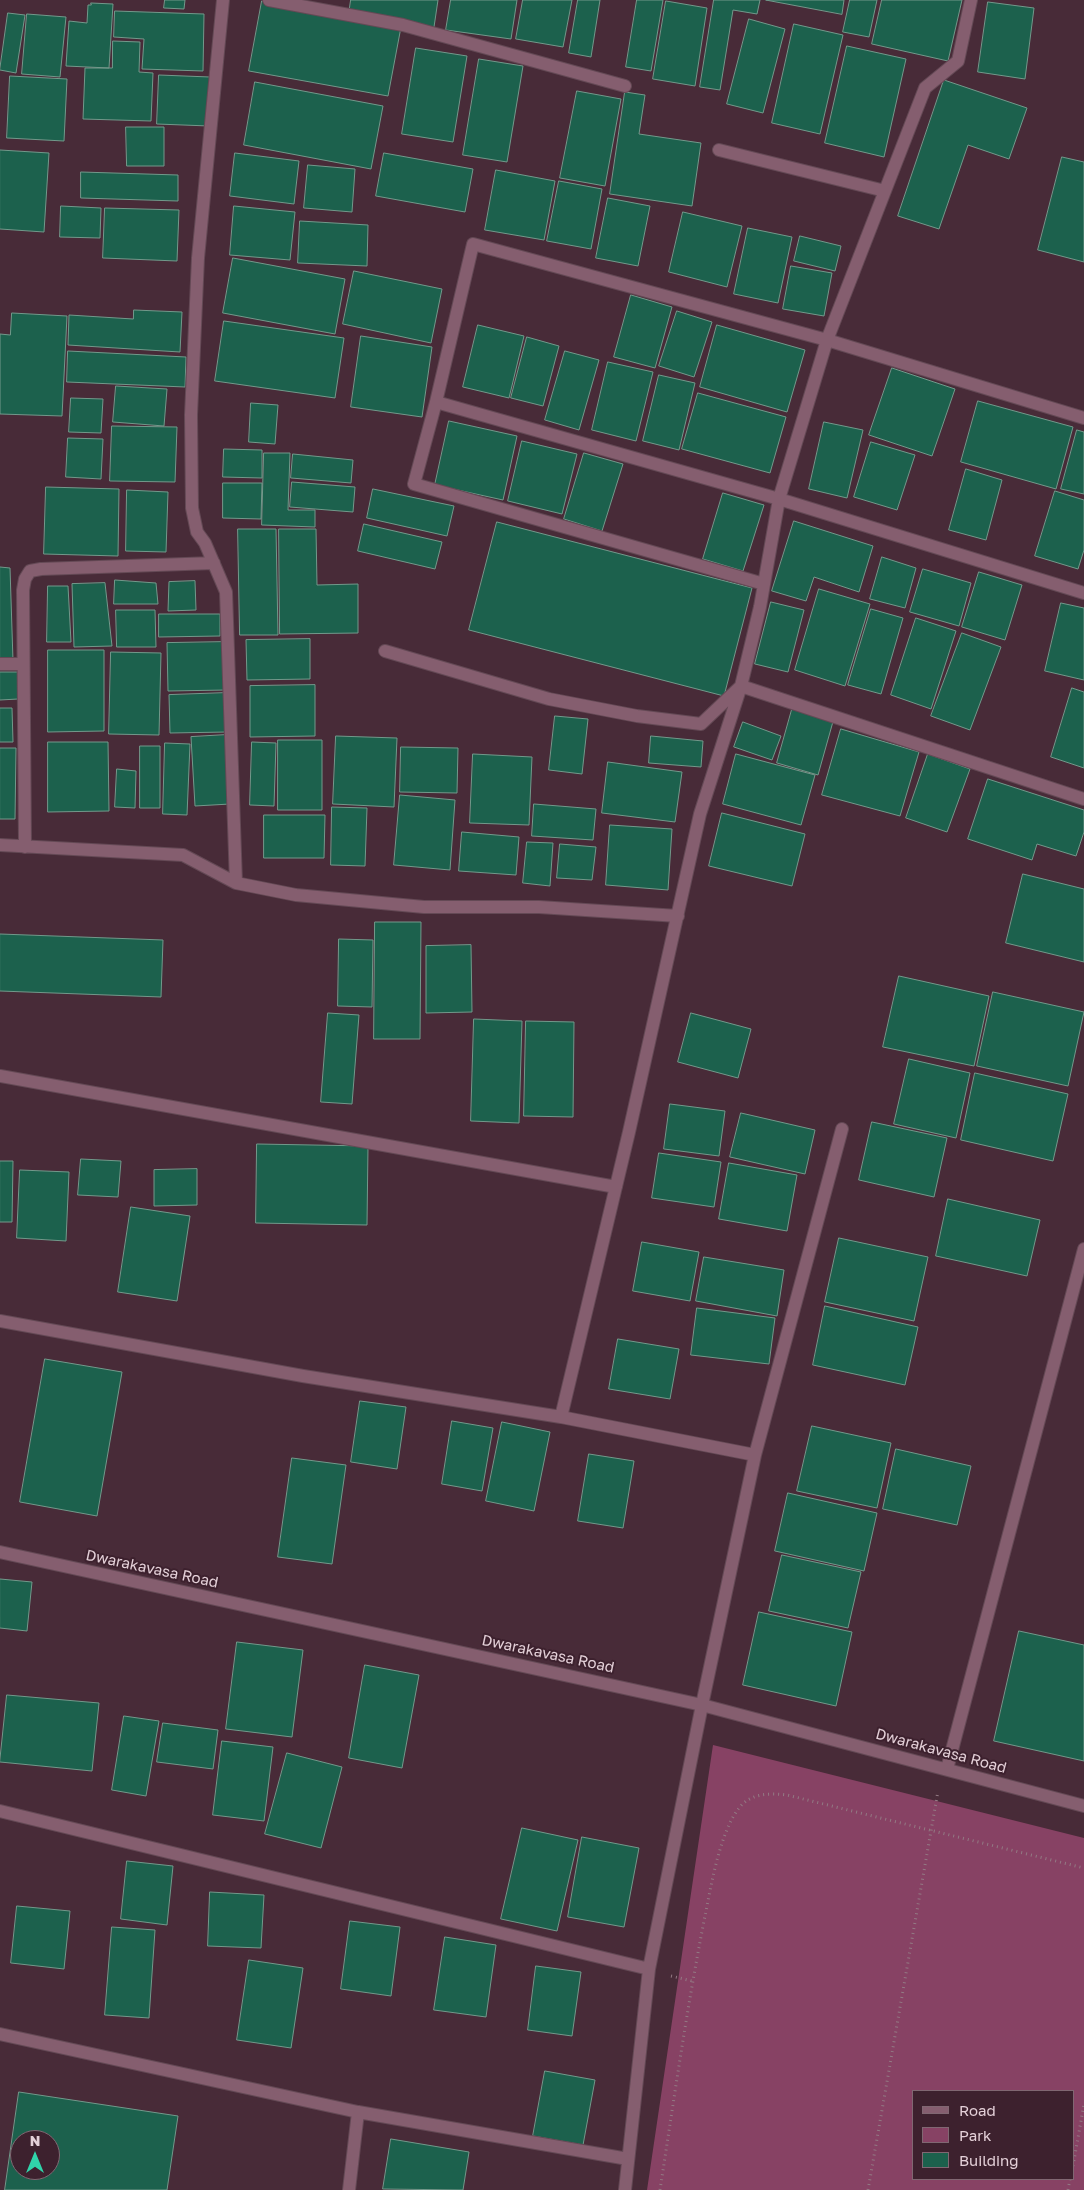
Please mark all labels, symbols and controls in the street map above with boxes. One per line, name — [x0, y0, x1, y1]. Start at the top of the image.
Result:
street label: Dwarakavasa Road — [84, 1546, 220, 1592]
street label: Dwarakavasa Road — [480, 1631, 616, 1677]
street label: Dwarakavasa Road — [874, 1725, 1008, 1777]
legend — [912, 2090, 1074, 2180]
text: Road — [959, 2101, 996, 2119]
text: Park — [959, 2126, 991, 2144]
north arrow — [10, 2130, 60, 2180]
text: N — [30, 2132, 40, 2149]
text: Building — [959, 2151, 1019, 2169]

